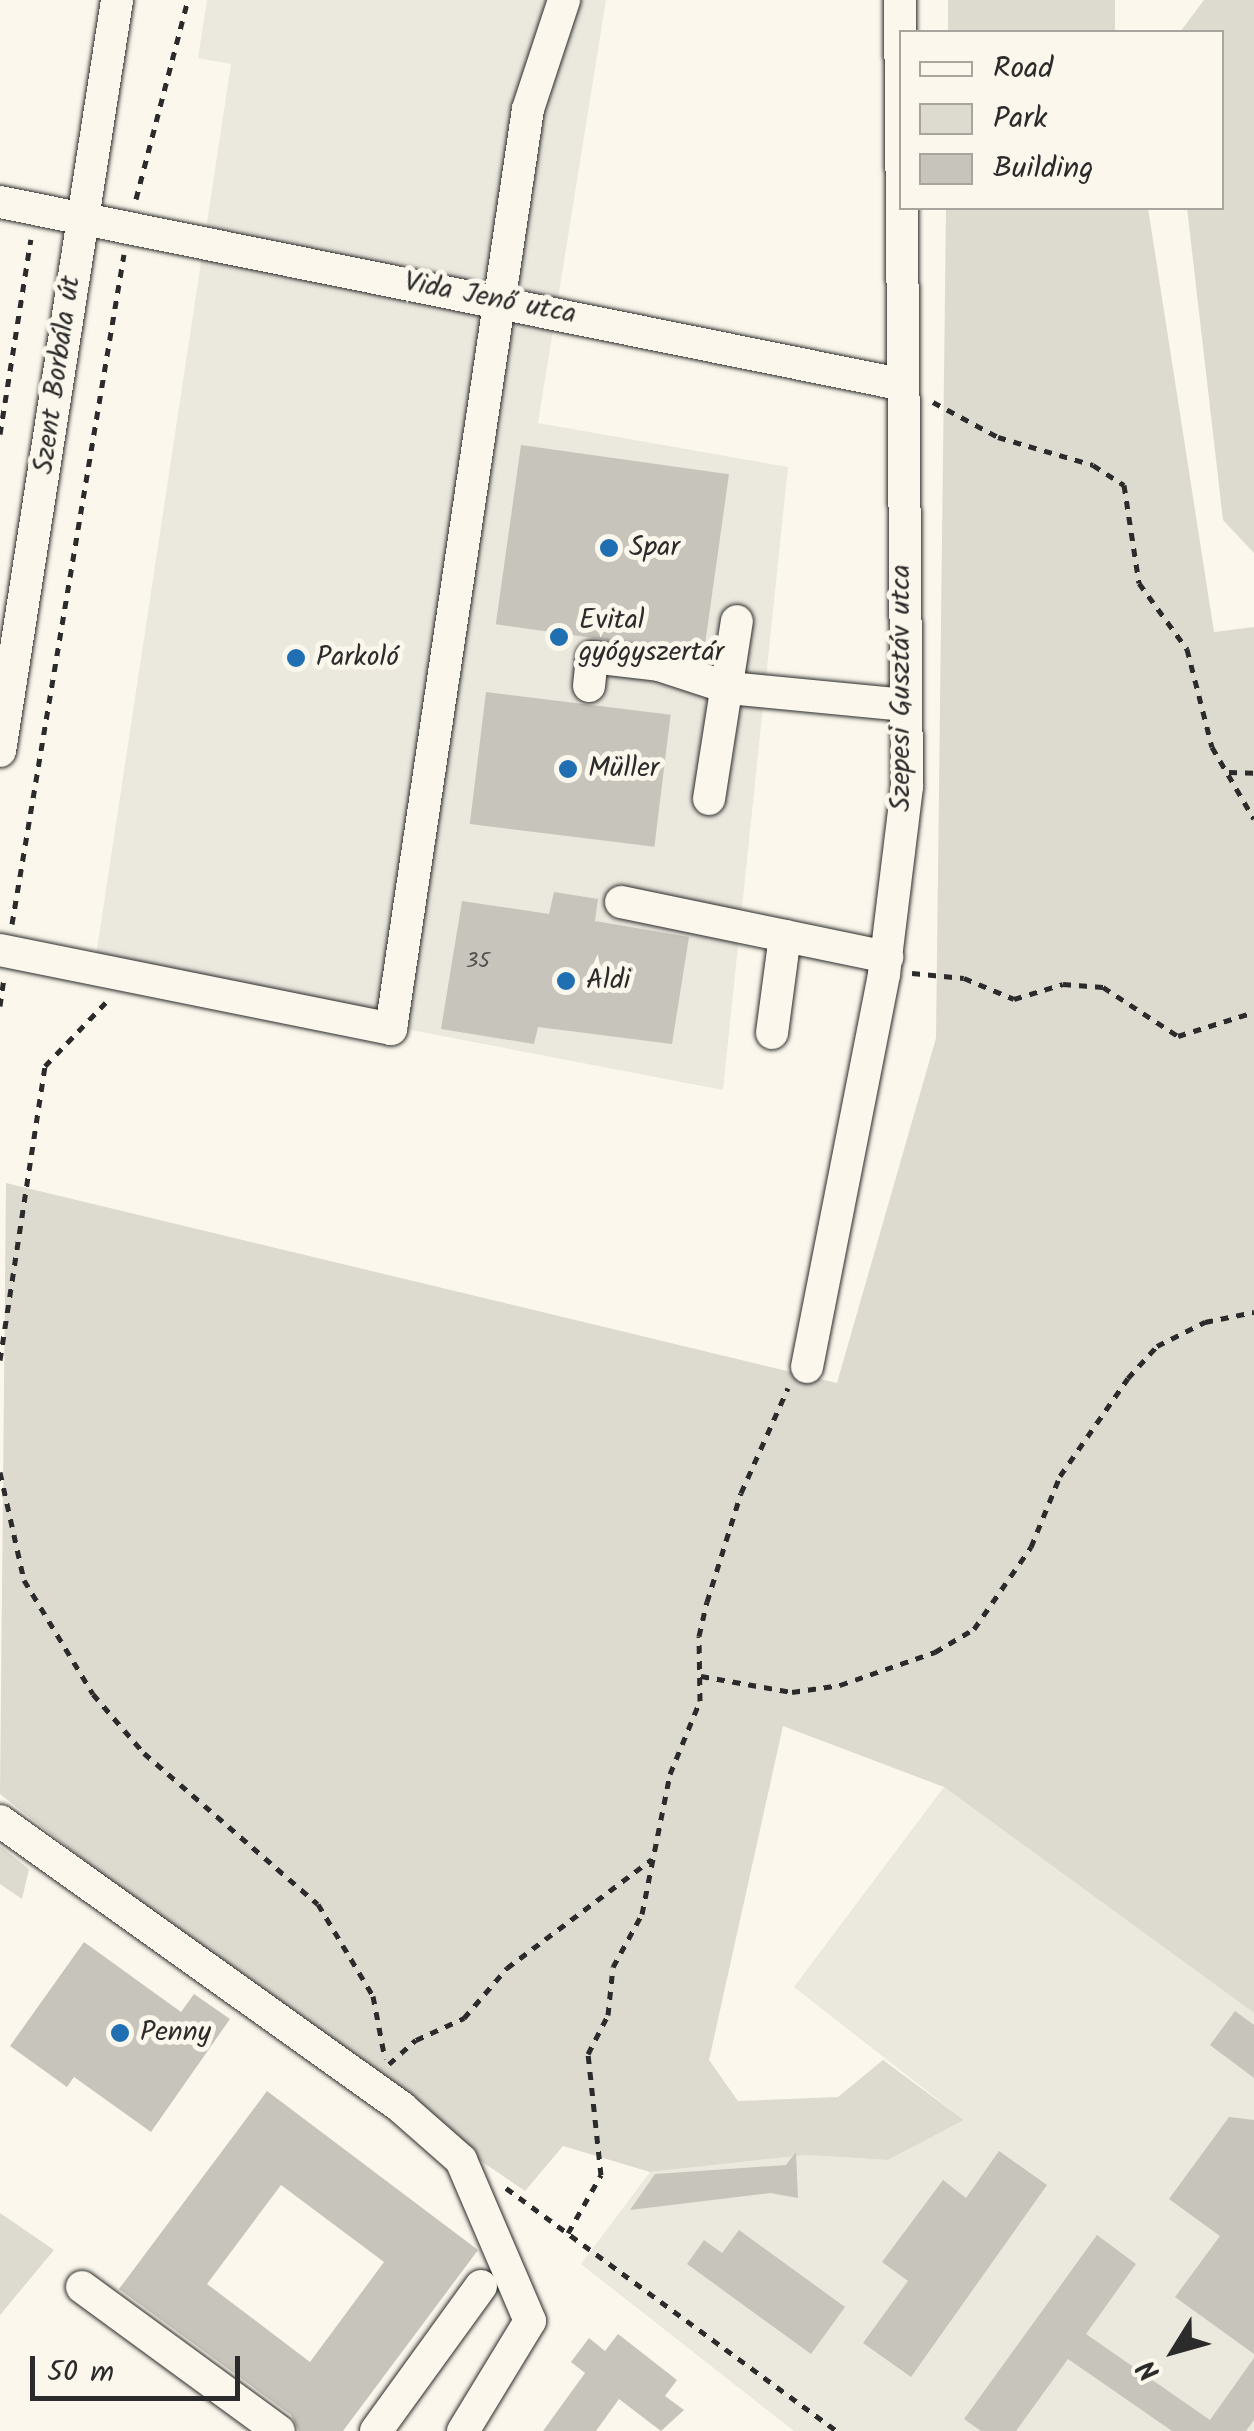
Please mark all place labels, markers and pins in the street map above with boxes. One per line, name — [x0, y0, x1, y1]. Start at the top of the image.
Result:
place label: Spar — [629, 531, 680, 565]
marker: Spar — [598, 537, 620, 559]
place label: Evital gyógyszertár — [579, 604, 724, 670]
marker: Evital gyógyszertár — [548, 626, 570, 648]
place label: Parkoló — [316, 641, 399, 675]
marker: Parkoló — [285, 647, 307, 669]
place label: Müller — [588, 752, 659, 786]
marker: Müller — [557, 758, 579, 780]
place label: Aldi — [586, 964, 631, 998]
marker: Aldi — [555, 970, 577, 992]
place label: Penny — [140, 2016, 211, 2050]
marker: Penny — [109, 2022, 131, 2044]

